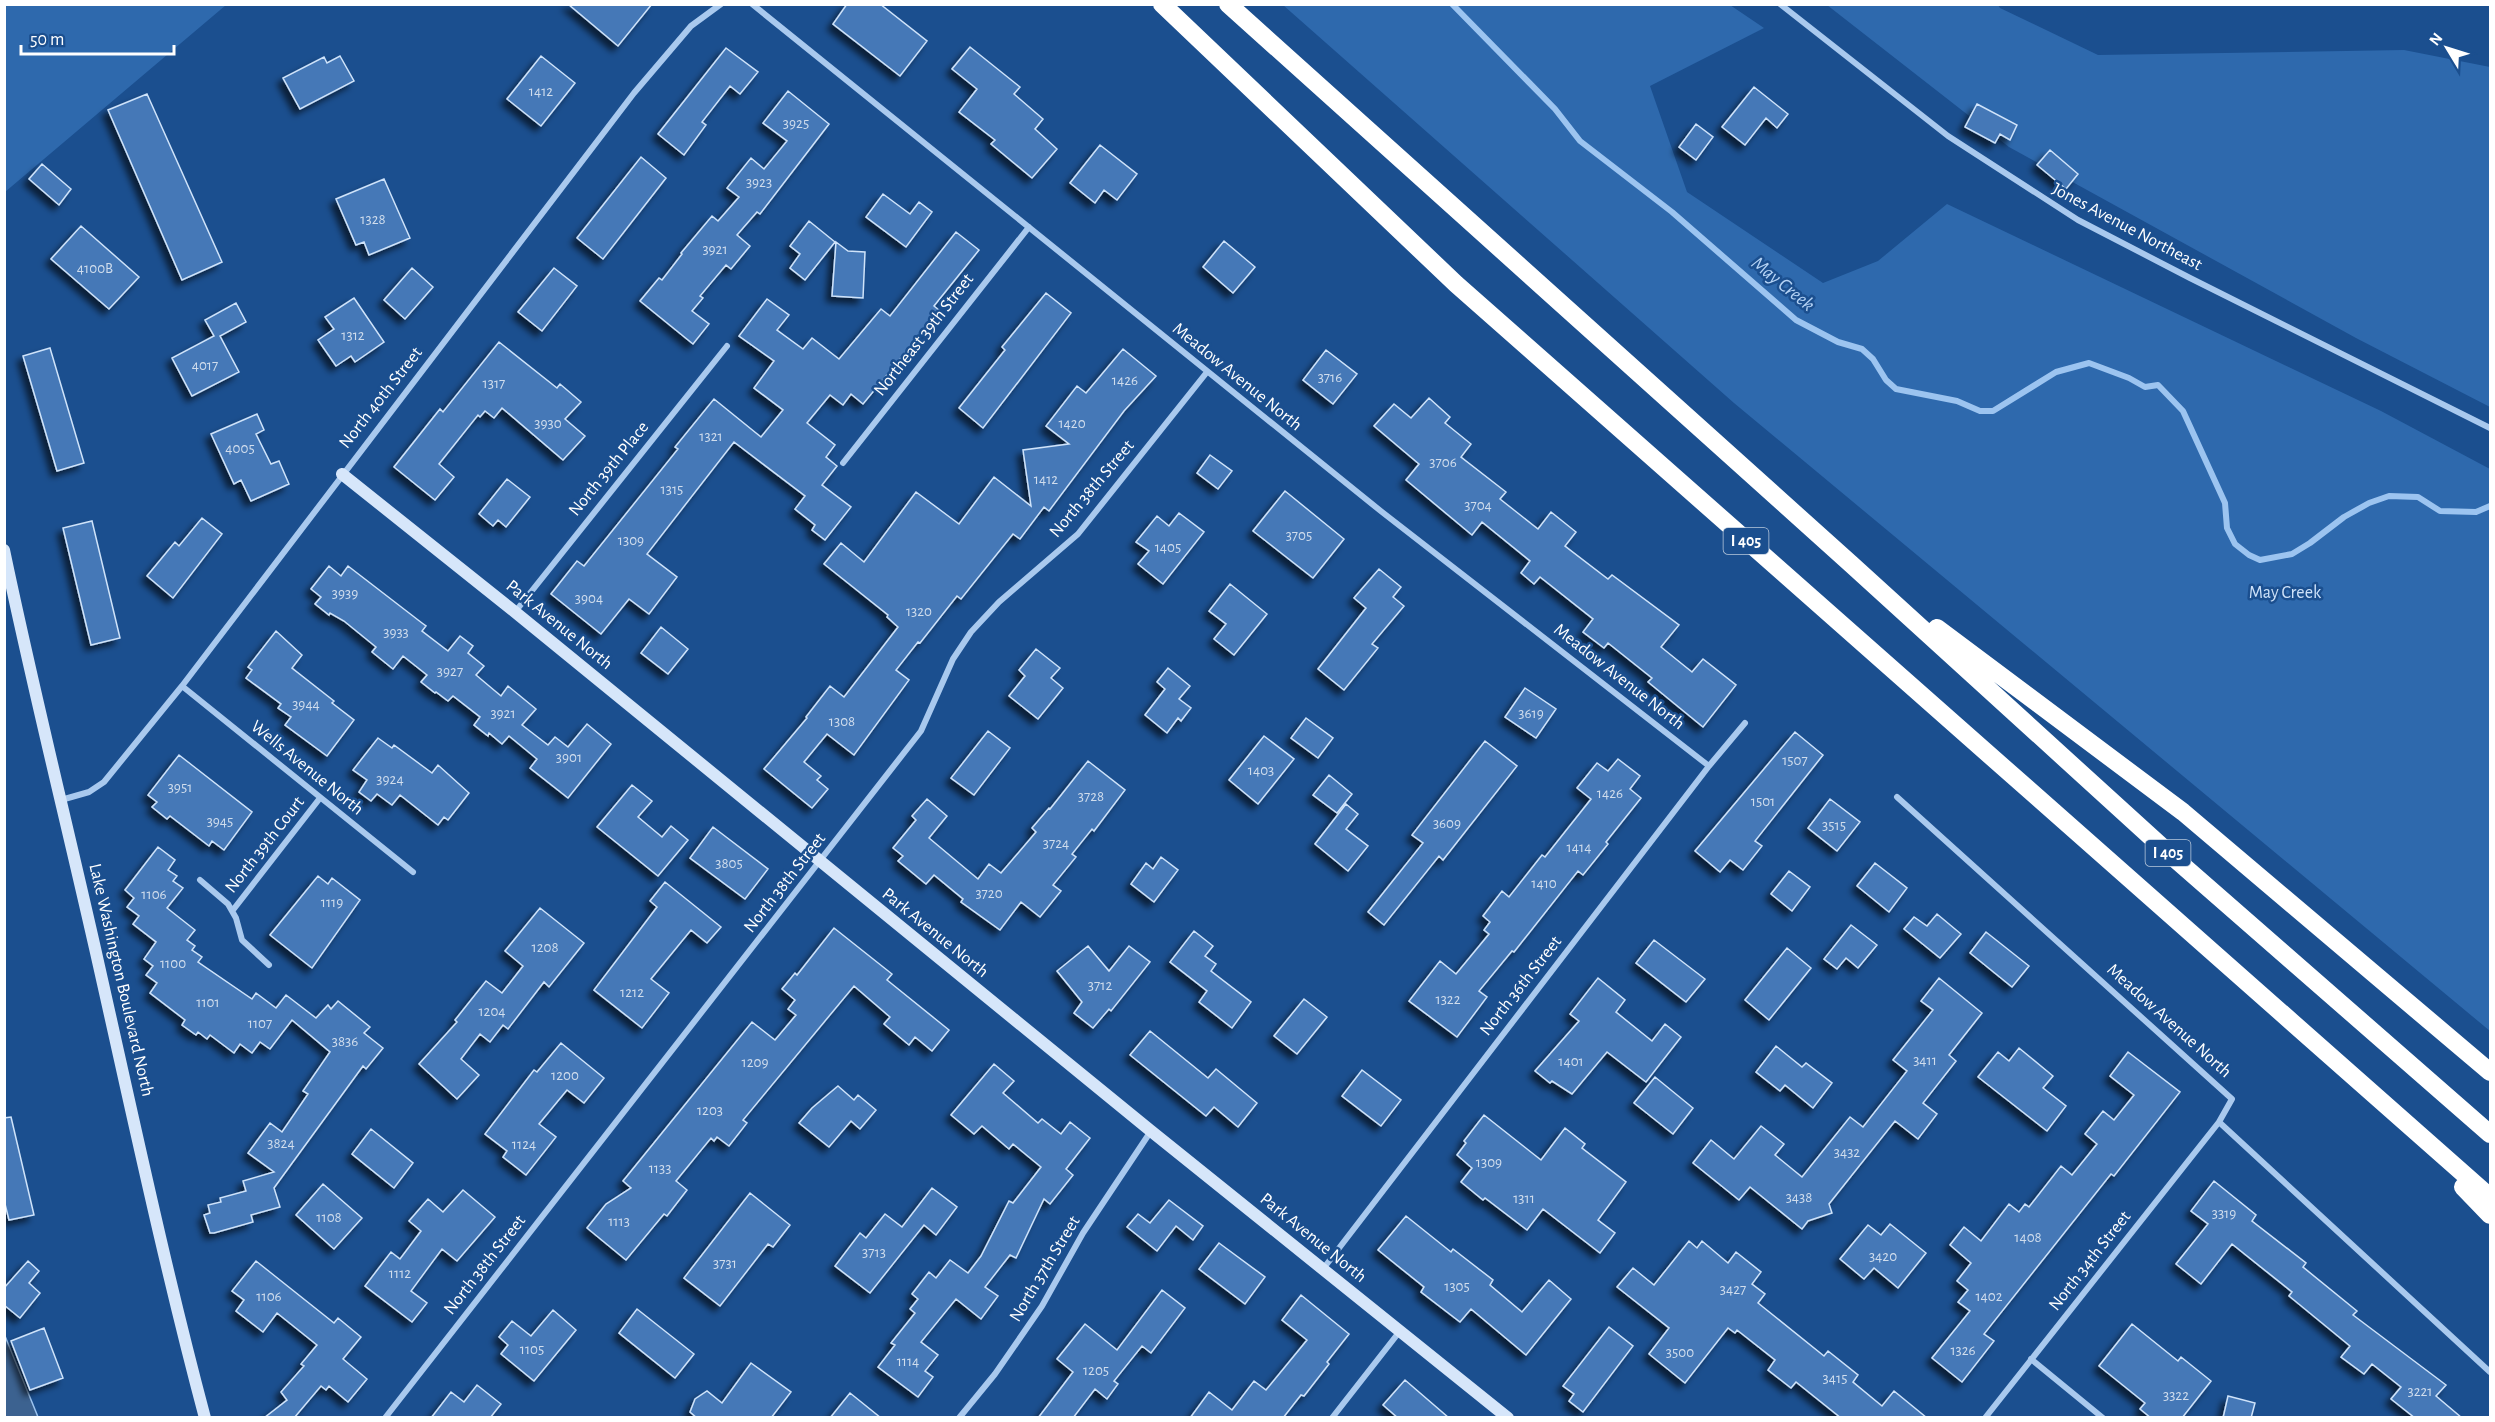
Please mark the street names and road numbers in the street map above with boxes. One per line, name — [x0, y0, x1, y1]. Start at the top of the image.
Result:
street label: Jones Avenue Northeast — [2049, 180, 2205, 274]
street label: Northeast 39th Street — [871, 270, 977, 400]
street label: Meadow Avenue North — [1169, 320, 1305, 434]
street label: North 40th Street — [336, 344, 426, 452]
street label: North 39th Place — [566, 418, 652, 520]
street label: North 38th Street — [1046, 437, 1138, 541]
road number: I 405 — [1724, 528, 1768, 554]
street label: Park Avenue North — [502, 577, 616, 673]
street label: Meadow Avenue North — [1550, 621, 1688, 733]
street label: Wells Avenue North — [247, 717, 367, 819]
street label: North 39th Court — [222, 793, 308, 897]
street label: North 38th Street — [741, 830, 829, 936]
road number: I 405 — [2146, 840, 2190, 866]
street label: Lake Washington Boulevard North — [85, 862, 157, 1098]
street label: Park Avenue North — [878, 885, 992, 981]
street label: North 36th Street — [1477, 933, 1565, 1039]
street label: Meadow Avenue North — [2103, 961, 2235, 1081]
street label: Park Avenue North — [1256, 1190, 1370, 1286]
street label: North 34th Street — [2046, 1208, 2134, 1314]
street label: North 38th Street — [441, 1212, 529, 1318]
street label: North 37th Street — [1006, 1213, 1084, 1325]

